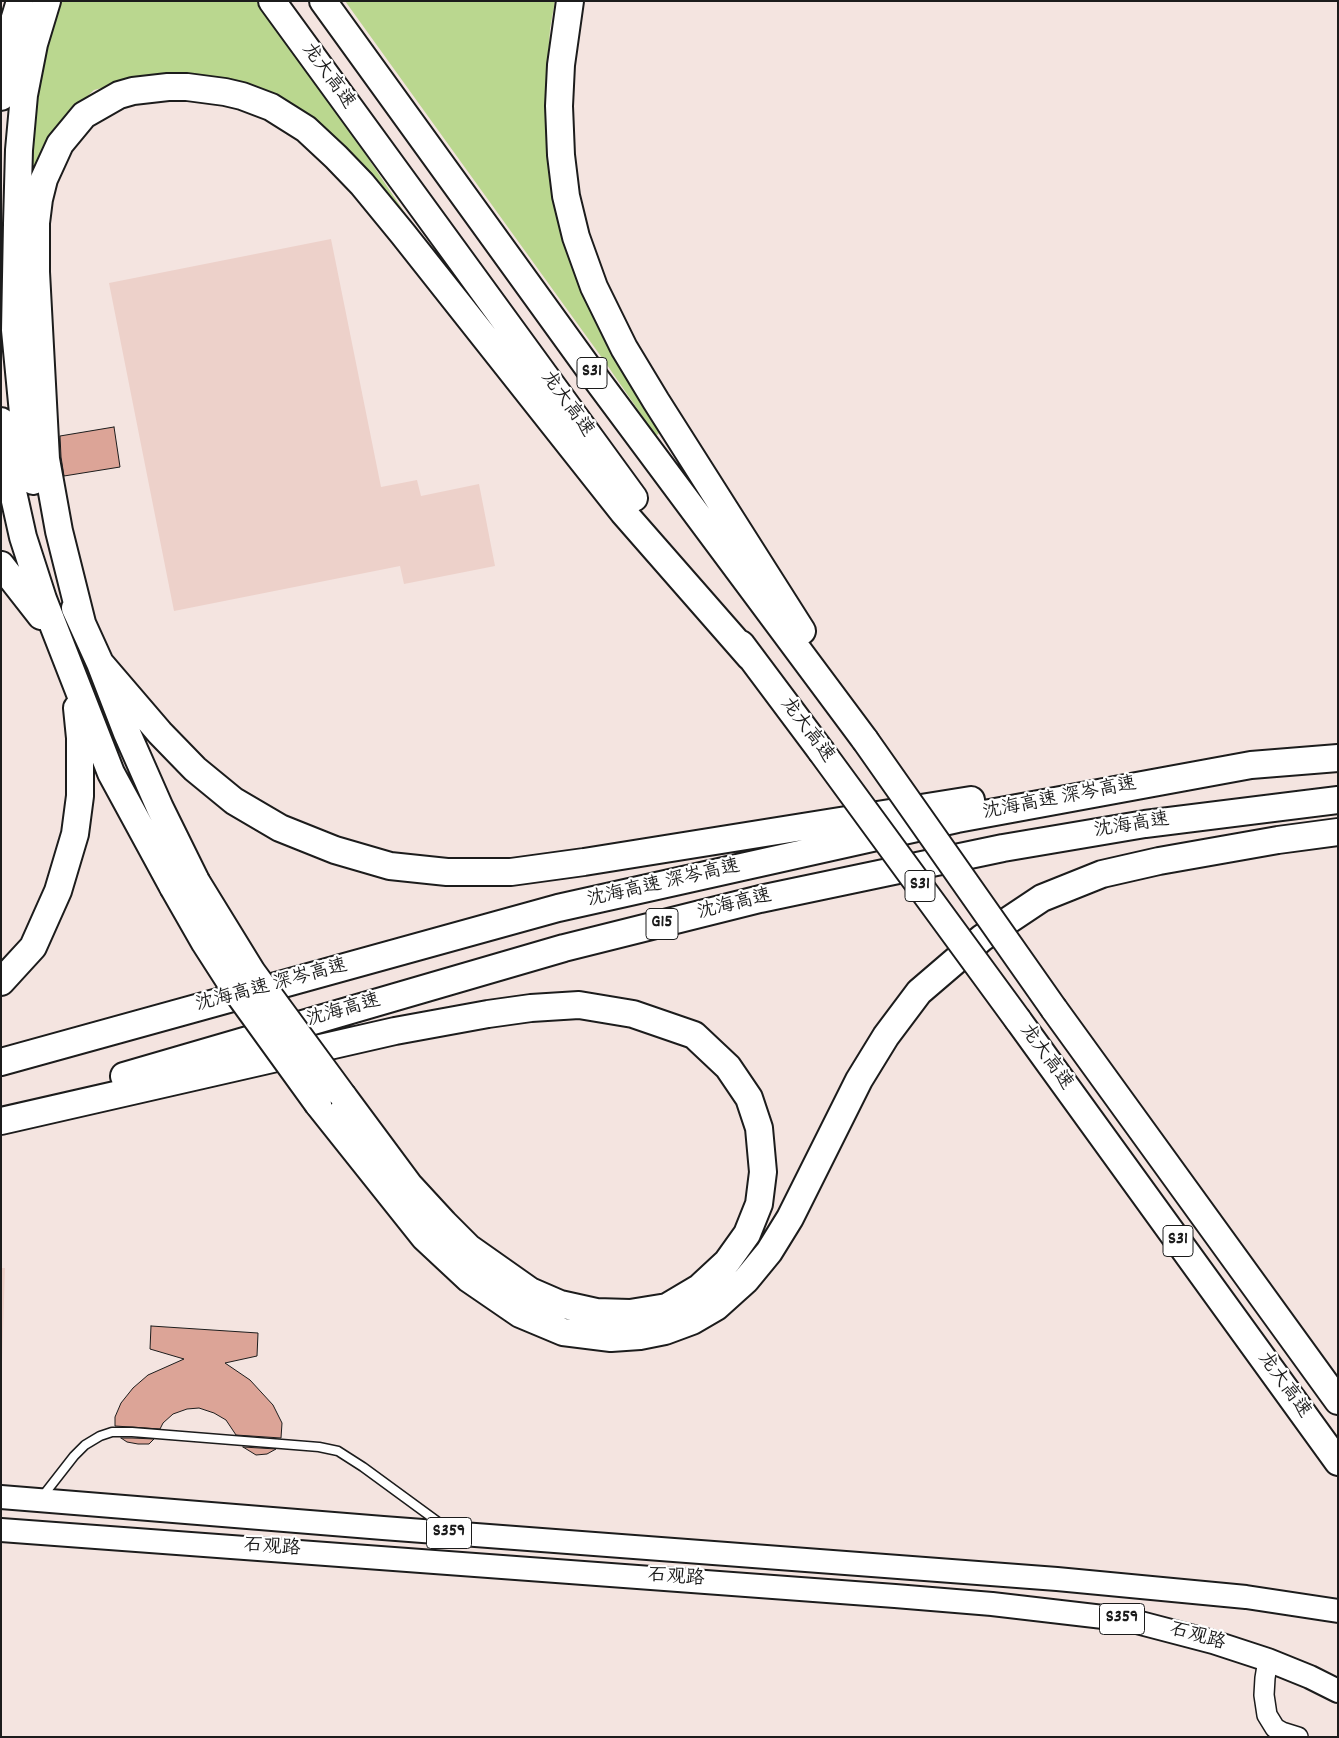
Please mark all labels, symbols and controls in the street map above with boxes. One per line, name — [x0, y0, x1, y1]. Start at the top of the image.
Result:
street label: 龙大高速 — [295, 40, 359, 114]
road number: S31 — [577, 358, 607, 388]
street label: 龙大高速 — [534, 368, 598, 442]
street label: 龙大高速 — [774, 694, 838, 768]
street label: 沈海高速 深岑高速 — [981, 774, 1139, 826]
street label: 沈海高速 — [1093, 810, 1171, 844]
street label: 沈海高速 深岑高速 — [585, 856, 743, 914]
road number: S31 — [905, 870, 935, 901]
street label: 沈海高速 — [695, 886, 775, 926]
road number: G15 — [646, 909, 678, 940]
street label: 沈海高速 深岑高速 — [194, 956, 350, 1018]
street label: 沈海高速 — [304, 991, 384, 1033]
street label: 龙大高速 — [1013, 1021, 1077, 1095]
road number: S31 — [1163, 1226, 1193, 1256]
street label: 龙大高速 — [1251, 1349, 1315, 1423]
road number: S359 — [426, 1518, 472, 1549]
street label: 石观路 — [243, 1536, 301, 1562]
street label: 石观路 — [647, 1566, 705, 1592]
road number: S359 — [1100, 1604, 1144, 1635]
street label: 石观路 — [1166, 1619, 1228, 1657]

